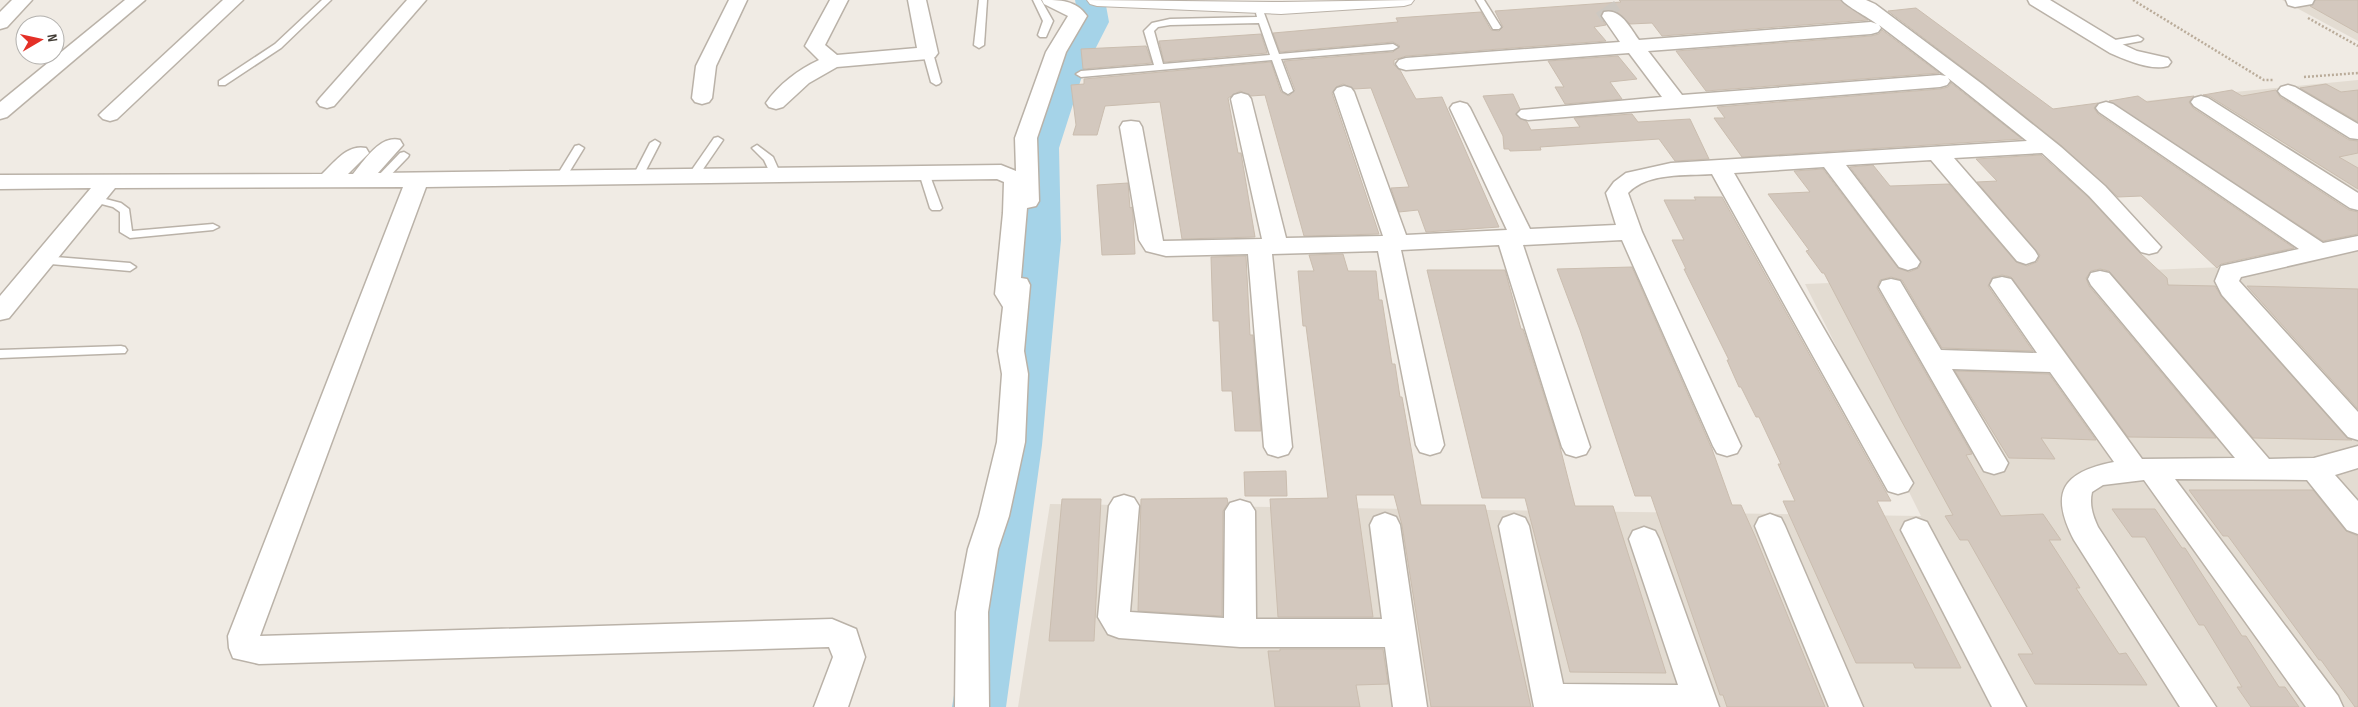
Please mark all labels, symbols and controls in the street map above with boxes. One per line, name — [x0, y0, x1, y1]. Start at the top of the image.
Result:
north arrow — [15, 15, 65, 65]
text: N — [43, 33, 61, 43]

